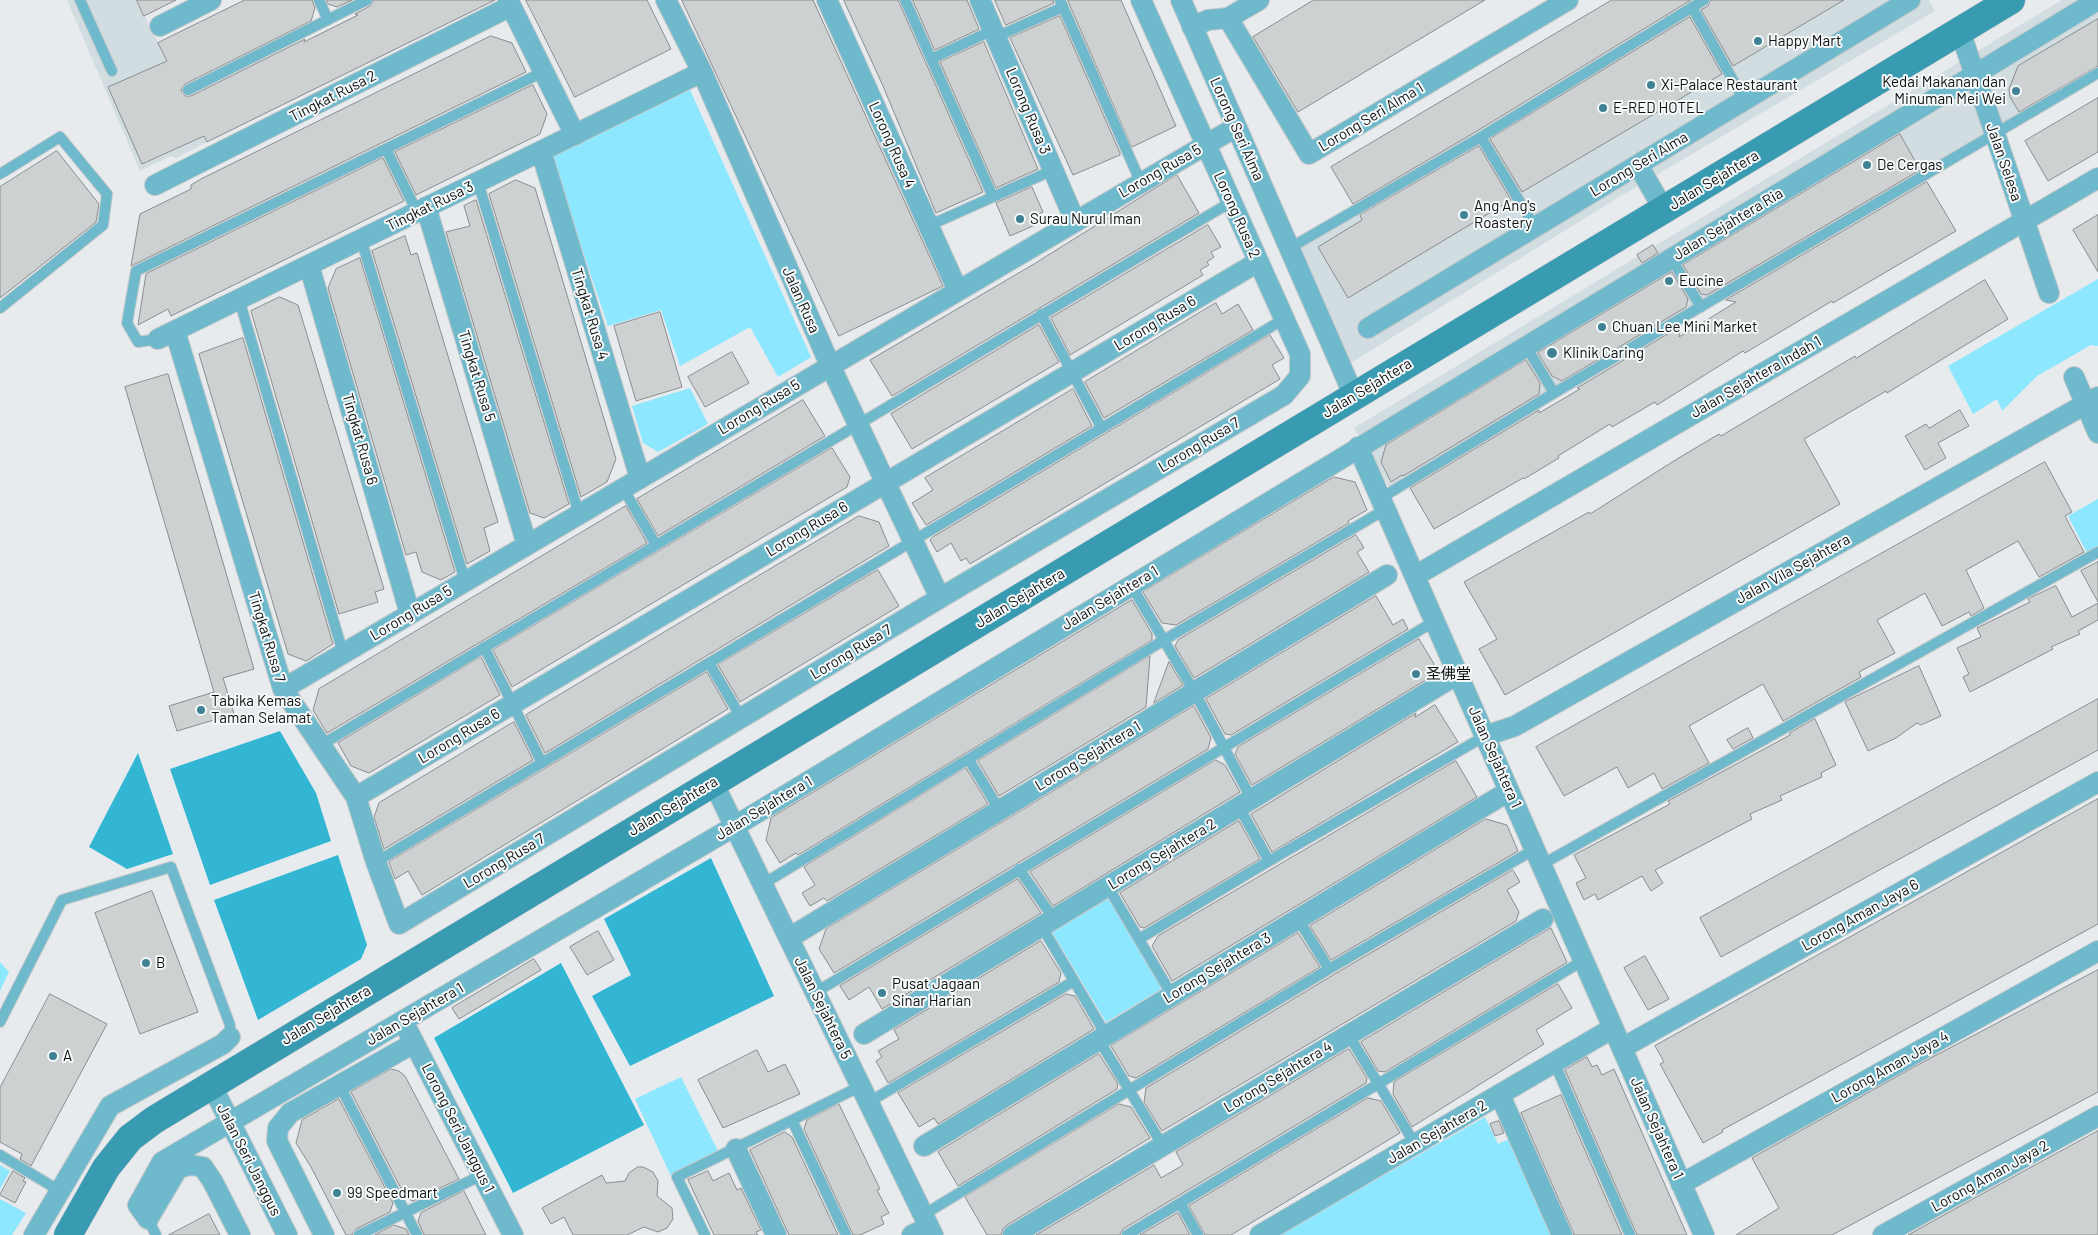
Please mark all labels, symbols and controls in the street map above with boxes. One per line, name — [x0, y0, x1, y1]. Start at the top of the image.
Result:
place label: Happy Mart — [1768, 32, 1841, 50]
marker: Happy Mart — [1752, 35, 1764, 47]
street label: Lorong Rusa 3 — [1002, 65, 1054, 157]
street label: Tingkat Rusa 2 — [287, 66, 379, 126]
place label: Kedai Makanan dan Minuman Mei Wei — [1882, 73, 2006, 108]
street label: Lorong Seri Alma — [1206, 75, 1268, 183]
place label: Xi-Palace Restaurant — [1661, 76, 1798, 94]
street label: Lorong Seri Alma 1 — [1315, 79, 1427, 155]
marker: Xi-Palace Restaurant — [1645, 79, 1657, 91]
marker: Kedai Makanan dan Minuman Mei Wei — [2010, 85, 2022, 97]
street label: Lorong Rusa 4 — [865, 99, 919, 191]
place label: E-RED HOTEL — [1613, 99, 1704, 117]
marker: E-RED HOTEL — [1597, 102, 1609, 114]
street label: Jalan Selesa — [1982, 121, 2026, 203]
street label: Lorong Seri Alma — [1587, 128, 1691, 200]
street label: Lorong Rusa 5 — [1116, 140, 1204, 202]
street label: Jalan Sejahtera — [1666, 146, 1762, 214]
place label: De Cergas — [1877, 156, 1943, 174]
marker: De Cergas — [1861, 159, 1873, 171]
street label: Lorong Rusa 2 — [1210, 169, 1264, 261]
street label: Tingkat Rusa 3 — [384, 177, 476, 235]
street label: Jalan Sejahtera Ria — [1670, 184, 1786, 264]
place label: Ang Ang's Roastery — [1474, 197, 1536, 232]
marker: Ang Ang's Roastery — [1458, 209, 1470, 221]
place label: Surau Nurul Iman — [1030, 210, 1141, 228]
marker: Surau Nurul Iman — [1014, 213, 1026, 225]
street label: Jalan Rusa — [778, 264, 824, 336]
street label: Tingkat Rusa 4 — [567, 266, 613, 362]
place label: Eucine — [1679, 272, 1724, 290]
marker: Eucine — [1663, 275, 1675, 287]
street label: Lorong Rusa 6 — [1111, 292, 1199, 354]
place label: Chuan Lee Mini Market — [1612, 318, 1757, 336]
marker: Chuan Lee Mini Market — [1596, 321, 1608, 333]
street label: Tingkat Rusa 5 — [455, 328, 499, 424]
street label: Jalan Sejahtera Indah 1 — [1687, 332, 1825, 422]
place label: Klinik Caring — [1563, 344, 1644, 362]
marker: Klinik Caring — [1545, 346, 1559, 360]
street label: Jalan Sejahtera — [1319, 354, 1415, 422]
street label: Lorong Rusa 5 — [715, 376, 803, 438]
street label: Tingkat Rusa 6 — [338, 391, 382, 487]
street label: Lorong Rusa 7 — [1155, 414, 1243, 476]
street label: Lorong Rusa 6 — [763, 498, 851, 560]
street label: Jalan Vila Sejahtera — [1733, 530, 1853, 608]
street label: Jalan Sejahtera 1 — [1059, 562, 1161, 634]
street label: Jalan Sejahtera — [972, 564, 1068, 632]
street label: Lorong Rusa 5 — [367, 582, 455, 644]
street label: Tingkat Rusa 7 — [245, 589, 289, 685]
street label: Lorong Rusa 7 — [807, 621, 895, 683]
place label: 圣佛堂 — [1426, 665, 1471, 683]
marker: 圣佛堂 — [1410, 668, 1422, 680]
place label: Tabika Kemas Taman Selamat — [211, 692, 311, 727]
street label: Jalan Sejahtera 1 — [1465, 703, 1525, 811]
marker: Tabika Kemas Taman Selamat — [195, 704, 207, 716]
street label: Lorong Rusa 6 — [415, 705, 503, 767]
street label: Lorong Sejahtera 1 — [1032, 717, 1144, 795]
street label: Jalan Sejahtera — [625, 772, 721, 840]
street label: Jalan Sejahtera 1 — [713, 772, 815, 844]
street label: Lorong Sejahtera 2 — [1105, 815, 1219, 893]
street label: Lorong Rusa 7 — [460, 830, 548, 892]
street label: Lorong Aman Jaya 6 — [1798, 875, 1922, 955]
street label: Lorong Sejahtera 3 — [1160, 929, 1274, 1007]
place label: B — [156, 954, 165, 972]
street label: Jalan Sejahtera 5 — [790, 954, 856, 1062]
marker: B — [140, 957, 152, 969]
place label: Pusat Jagaan Sinar Harian — [892, 975, 980, 1010]
street label: Jalan Sejahtera 1 — [363, 979, 467, 1049]
street label: Jalan Sejahtera — [278, 981, 374, 1049]
marker: Pusat Jagaan Sinar Harian — [876, 987, 888, 999]
street label: Lorong Aman Jaya 4 — [1828, 1027, 1952, 1107]
street label: Lorong Sejahtera 4 — [1221, 1038, 1335, 1116]
place label: A — [63, 1047, 72, 1065]
marker: A — [47, 1050, 59, 1062]
street label: Lorong Seri Janggus 1 — [418, 1060, 498, 1196]
street label: Jalan Sejahtera 1 — [1627, 1074, 1687, 1182]
street label: Jalan Sejahtera 2 — [1384, 1096, 1490, 1168]
street label: Jalan Seri Janggus — [213, 1101, 285, 1219]
street label: Lorong Aman Jaya 2 — [1928, 1136, 2052, 1216]
place label: 99 Speedmart — [347, 1184, 438, 1202]
marker: 99 Speedmart — [331, 1187, 343, 1199]

